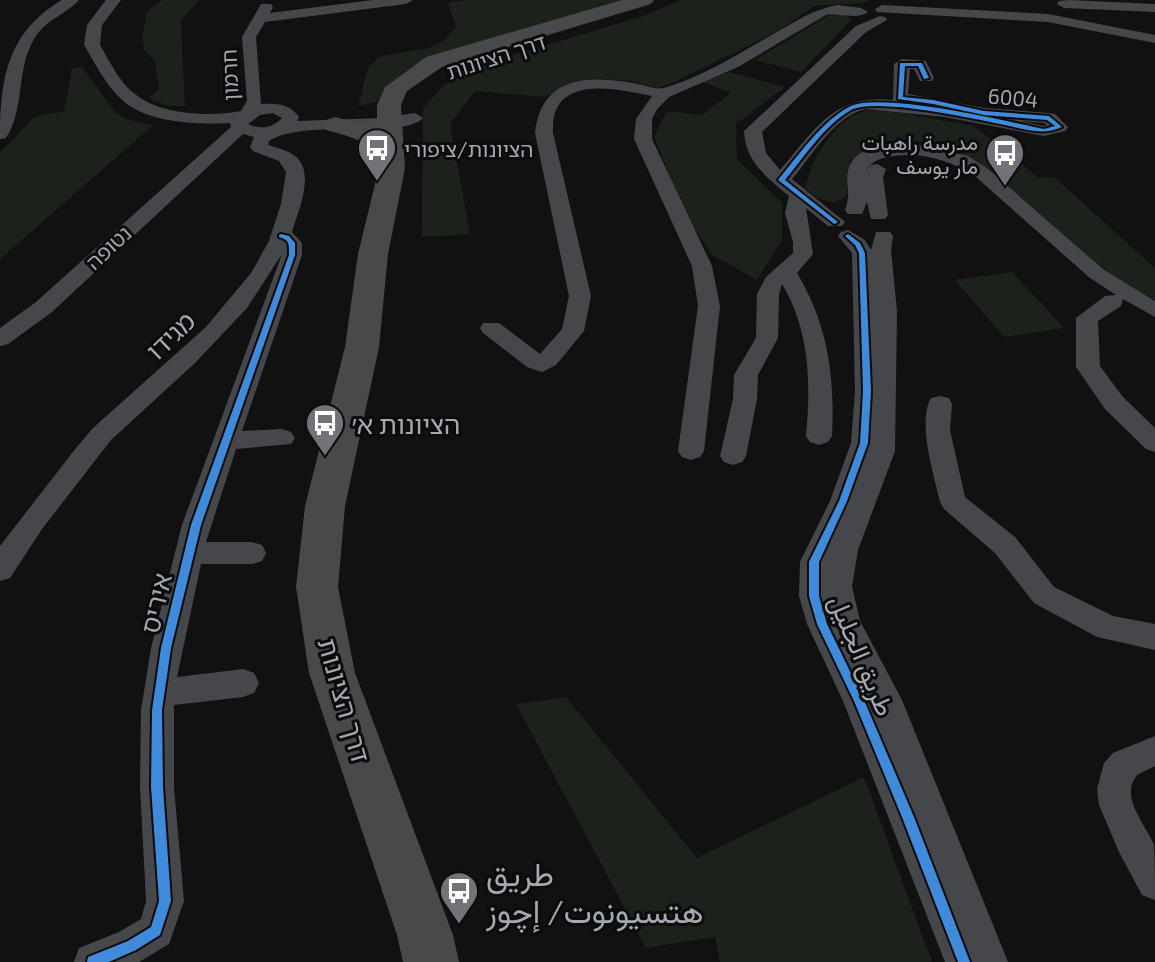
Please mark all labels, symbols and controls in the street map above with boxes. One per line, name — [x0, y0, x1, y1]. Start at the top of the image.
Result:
street label: דרך הציונות — [443, 28, 549, 84]
street label: חרמון — [216, 49, 242, 101]
street label: 6004 — [987, 82, 1039, 112]
bus stop icon: הציונות/ציפורי — [356, 127, 398, 182]
place label: مدرسة راهبات مار يوسف — [862, 129, 978, 180]
bus stop icon: مدرسة راهبات مار يوسف — [984, 132, 1026, 187]
place label: הציונות/ציפורי — [404, 136, 533, 161]
street label: נטופה — [80, 220, 136, 274]
street label: מגידו — [139, 305, 201, 365]
bus stop icon: הציונות א׳ — [304, 402, 346, 457]
place label: הציונות א׳ — [352, 408, 460, 439]
street label: איריס — [133, 570, 177, 636]
street label: طريق الجليل — [822, 590, 902, 721]
street label: דרך הציונות — [313, 634, 377, 766]
place label: طريق هتسيونوت/ إچوز — [485, 854, 703, 934]
bus stop icon: طريق هتسيونوت/ إچوز — [438, 870, 480, 925]

